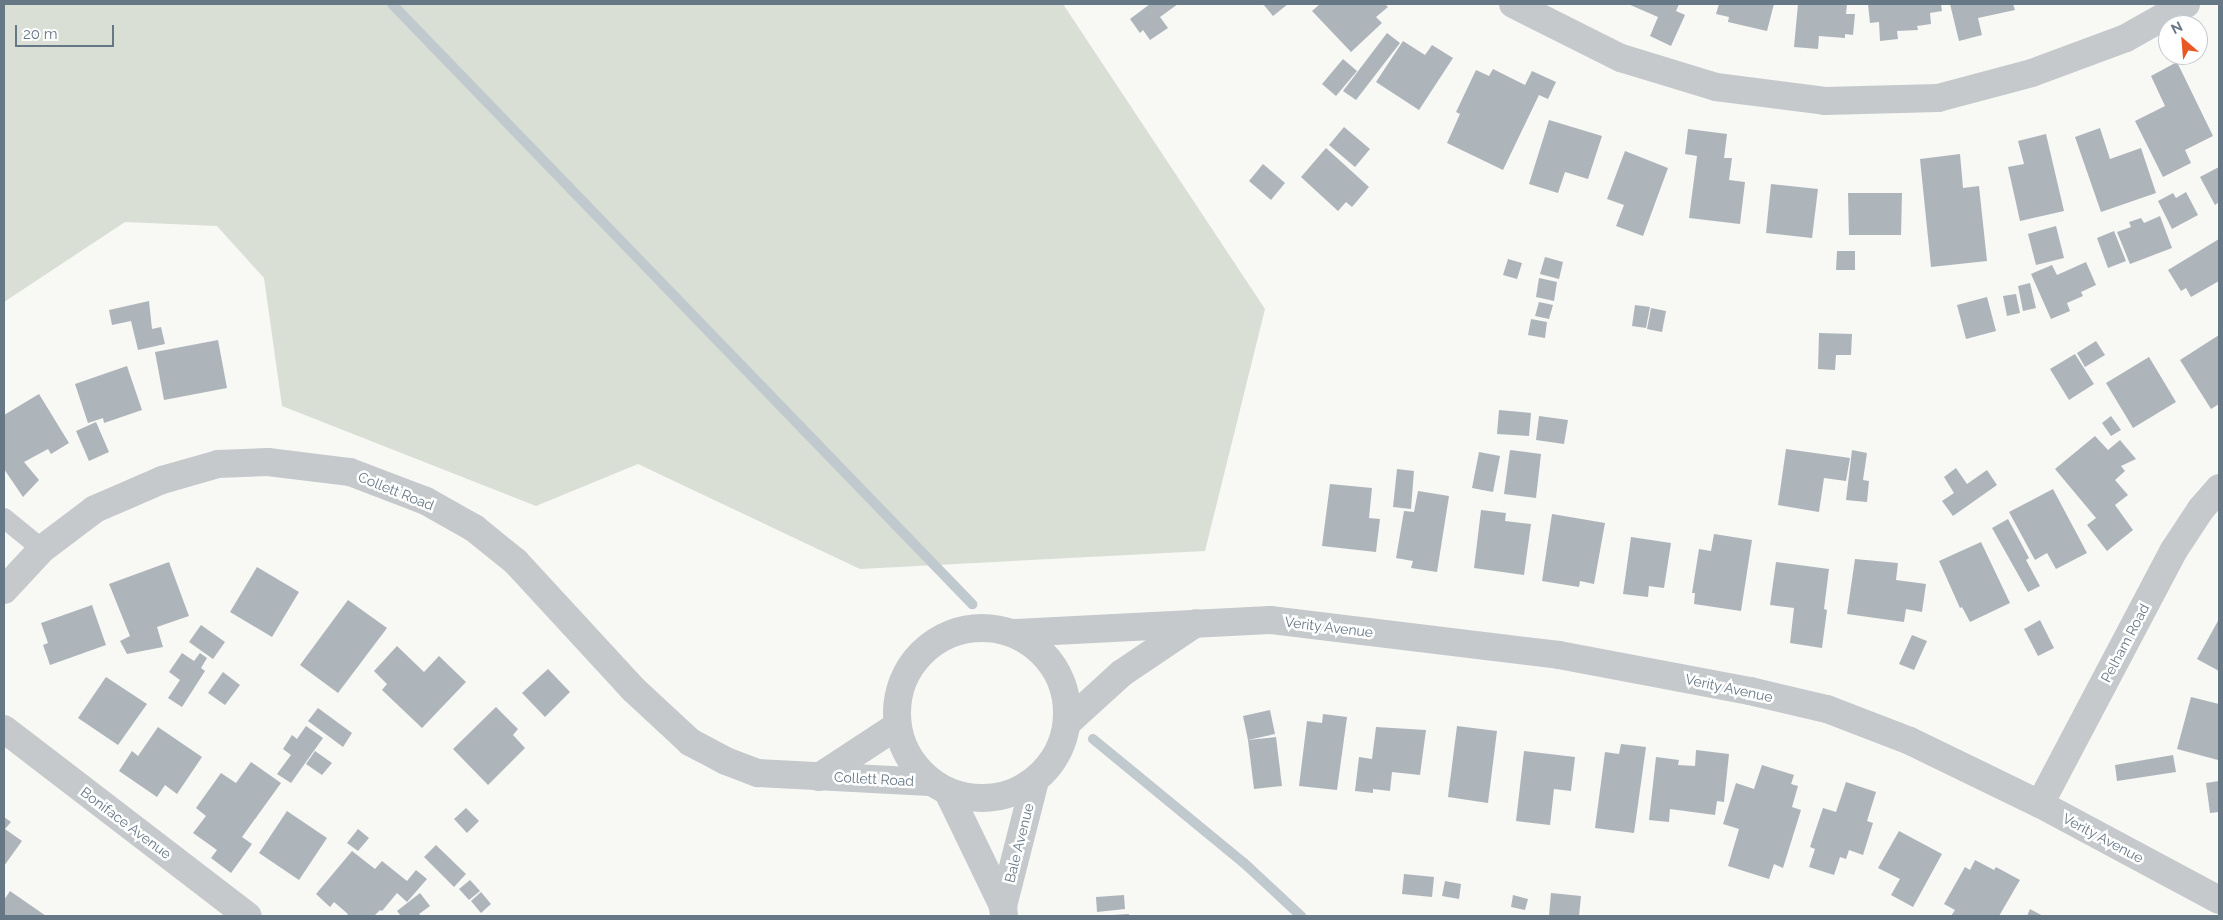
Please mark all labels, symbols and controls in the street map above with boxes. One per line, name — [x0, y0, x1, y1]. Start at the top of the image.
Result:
scale bar — [18, 15, 116, 47]
north arrow — [2158, 15, 2208, 65]
text: N — [2168, 18, 2185, 37]
text: 20 m — [23, 25, 58, 43]
street label: Collett Road — [356, 468, 436, 514]
street label: Pelham Road — [2097, 601, 2153, 685]
street label: Verity Avenue — [1283, 613, 1375, 641]
street label: Verity Avenue — [1683, 670, 1775, 706]
street label: Collett Road — [833, 769, 915, 789]
street label: Boniface Avenue — [77, 783, 175, 863]
street label: Bale Avenue — [1001, 801, 1037, 885]
street label: Verity Avenue — [2059, 810, 2147, 866]

